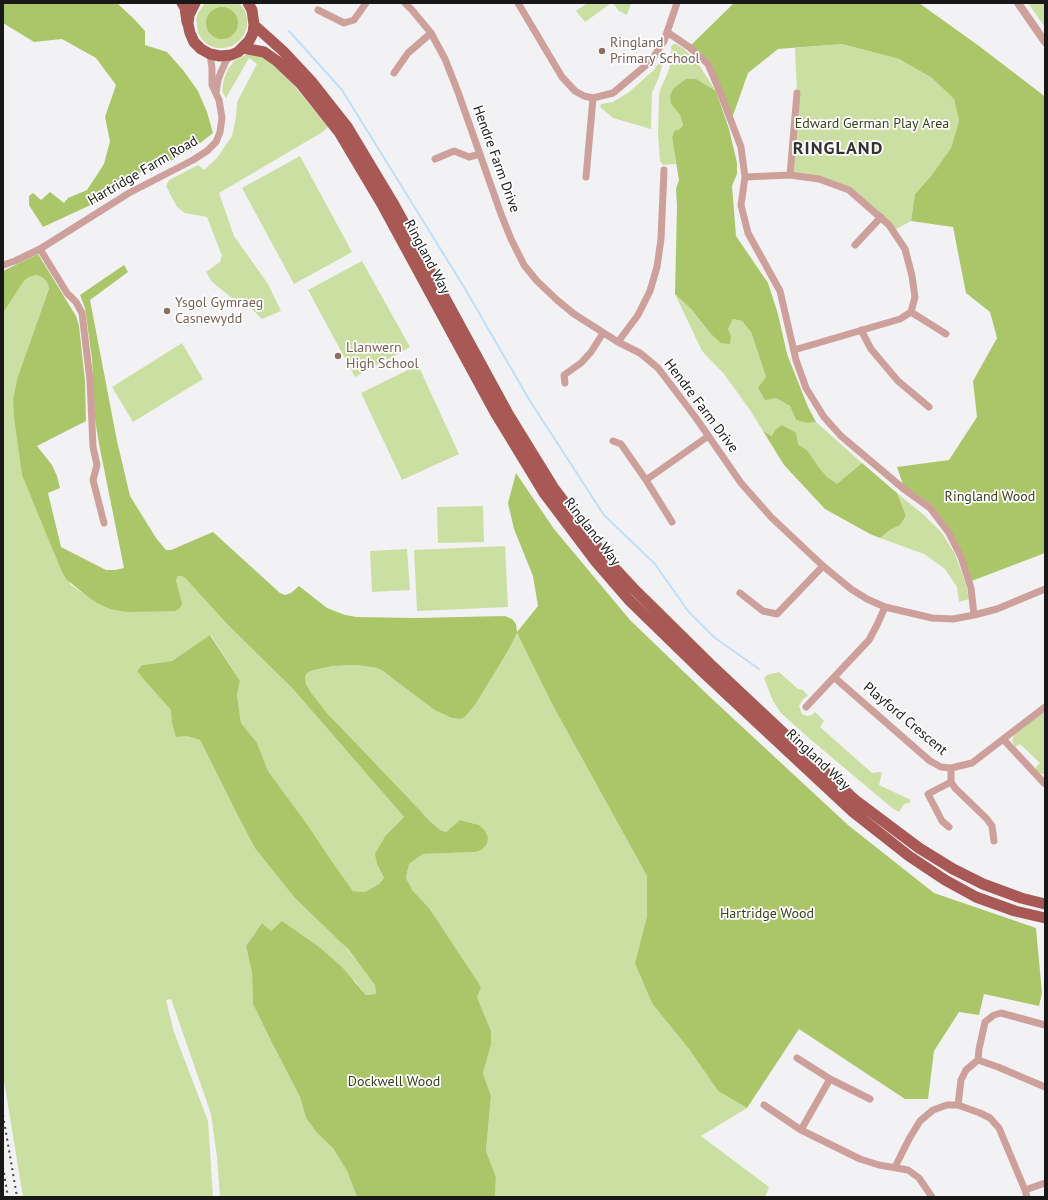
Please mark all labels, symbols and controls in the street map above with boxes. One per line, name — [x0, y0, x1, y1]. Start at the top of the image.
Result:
place label: Ringland Primary School — [610, 35, 700, 68]
marker: Ringland Primary School — [597, 46, 607, 56]
street label: Hendre Farm Drive — [469, 103, 523, 215]
park label: Edward German Play Area — [795, 116, 949, 132]
street label: Hartridge Farm Road — [85, 133, 201, 209]
district label: RINGLAND — [793, 138, 883, 160]
street label: Ringland Way — [400, 217, 454, 297]
place label: Ysgol Gymraeg Casnewydd — [175, 295, 263, 328]
marker: Ysgol Gymraeg Casnewydd — [162, 306, 172, 316]
place label: Llanwern High School — [346, 340, 419, 372]
marker: Llanwern High School — [333, 351, 343, 361]
street label: Hendre Farm Drive — [660, 356, 742, 456]
park label: Ringland Wood — [945, 489, 1035, 505]
street label: Ringland Way — [560, 495, 624, 569]
street label: Playford Crescent — [860, 679, 950, 759]
street label: Ringland Way — [782, 726, 854, 794]
park label: Hartridge Wood — [720, 906, 814, 922]
park label: Dockwell Wood — [348, 1074, 440, 1090]

